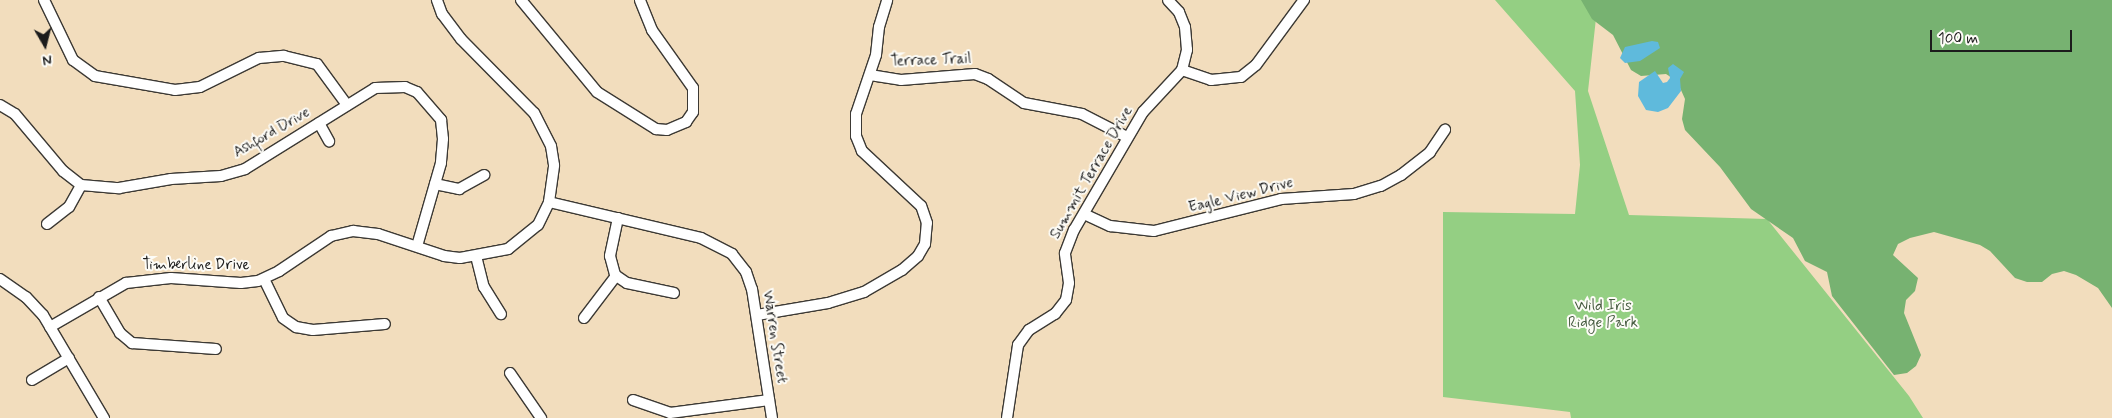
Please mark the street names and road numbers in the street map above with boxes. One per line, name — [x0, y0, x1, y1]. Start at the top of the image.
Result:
street label: Terrace Trail — [892, 51, 970, 71]
street label: Ashford Drive — [231, 104, 313, 162]
street label: Summit Terrace Drive — [1048, 105, 1136, 241]
street label: Eagle View Drive — [1188, 175, 1294, 217]
street label: Timberline Drive — [143, 257, 249, 275]
street label: Warren Street — [758, 288, 790, 386]

